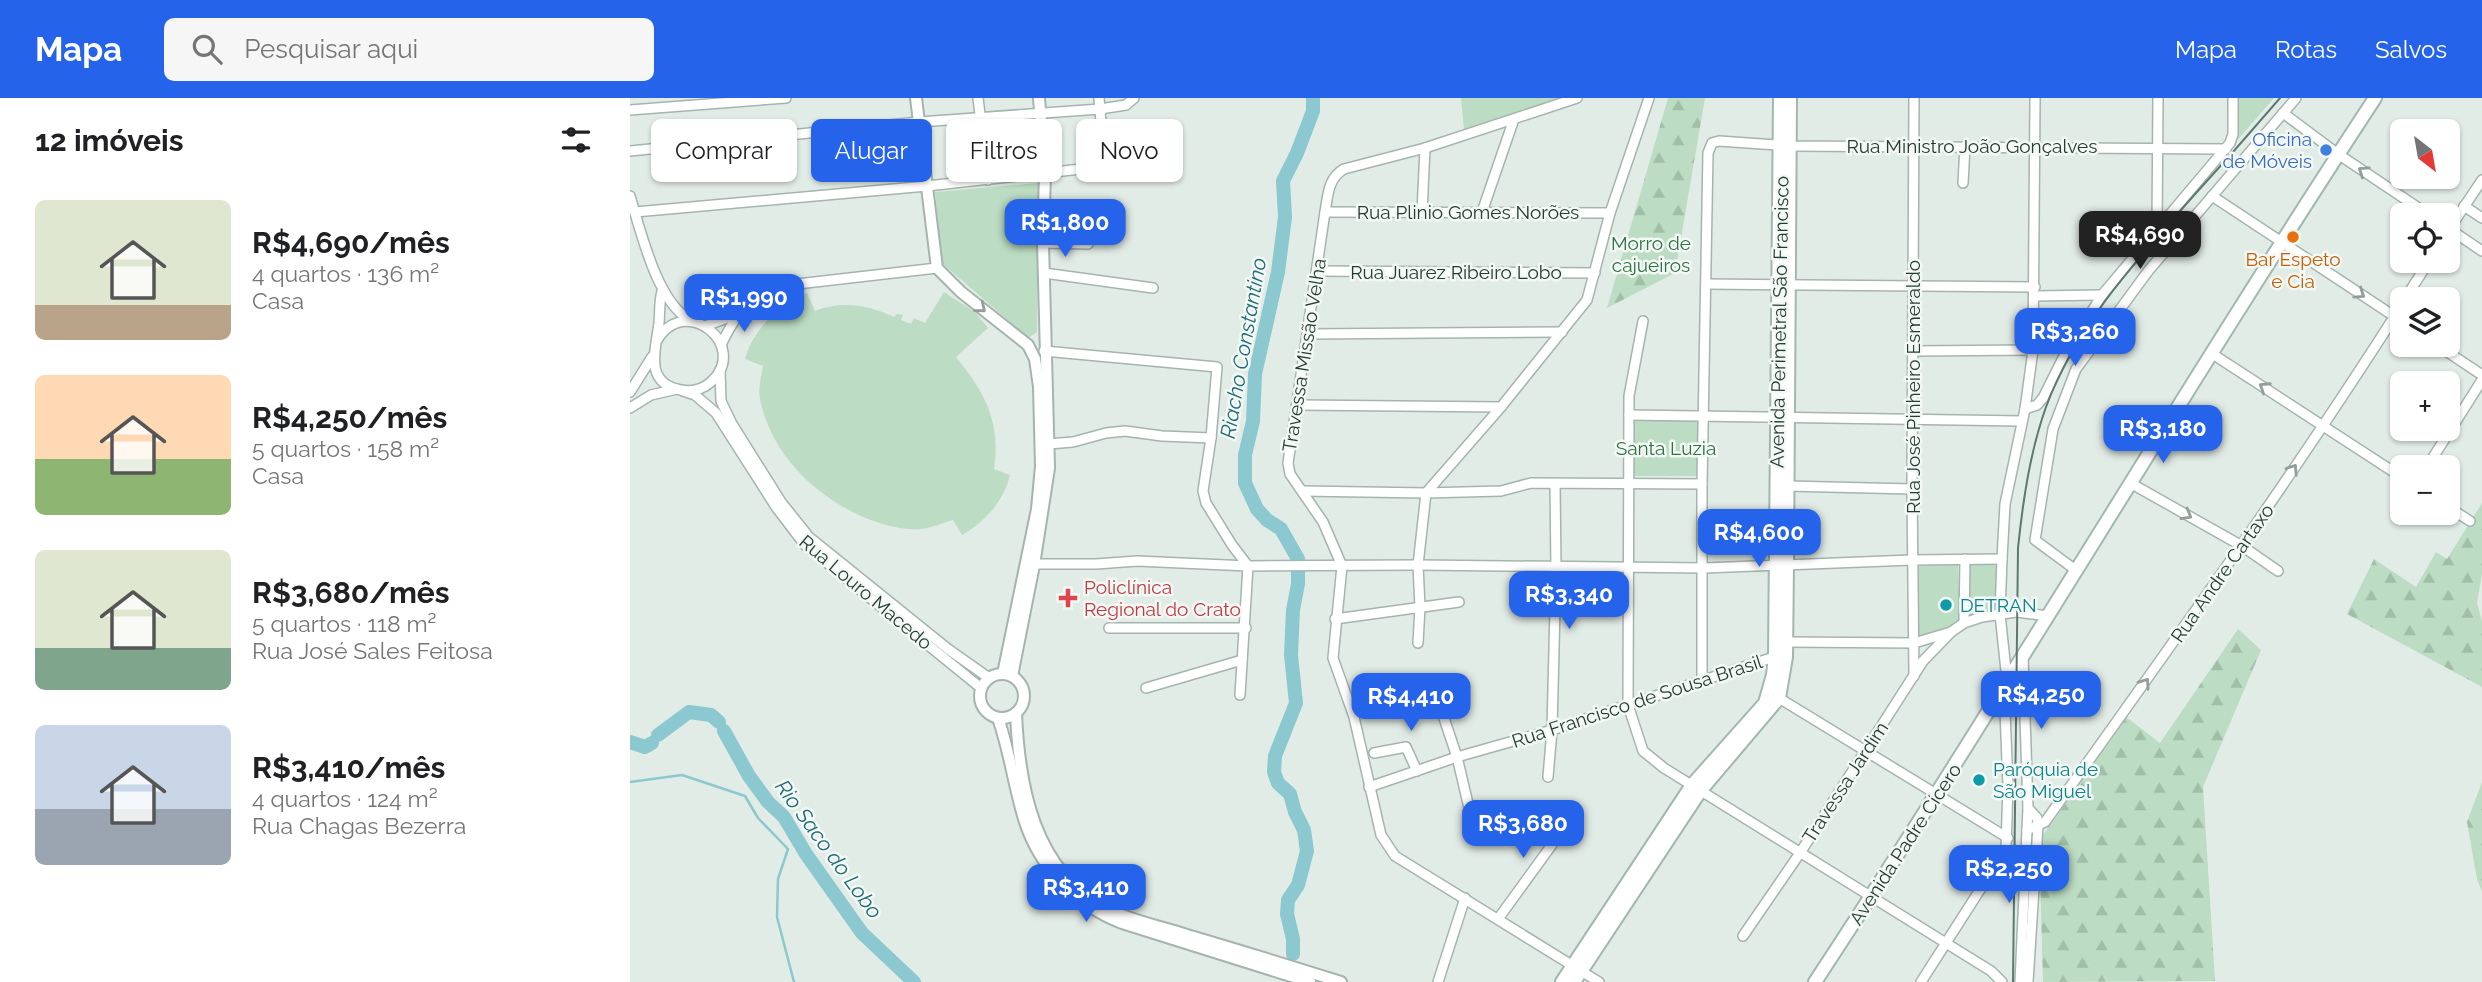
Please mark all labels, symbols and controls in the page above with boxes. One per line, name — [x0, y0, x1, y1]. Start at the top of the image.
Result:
search box — [164, 18, 654, 81]
text: Mapa — [35, 30, 122, 69]
icon: search — [188, 30, 226, 68]
text: Pesquisar aqui — [244, 34, 418, 64]
text: Mapa — [2175, 35, 2237, 64]
text: Rotas — [2275, 35, 2337, 64]
text: Salvos — [2375, 35, 2447, 64]
chip: Comprar — [651, 119, 797, 182]
chip: Alugar — [811, 119, 932, 182]
chip: Filtros — [946, 119, 1062, 182]
chip: Novo — [1076, 119, 1183, 182]
north arrow — [2390, 119, 2460, 189]
map controls — [2390, 119, 2460, 525]
icon: filters — [557, 121, 595, 159]
text: 12 imóveis — [35, 123, 184, 158]
place label: Oficina de Móveis — [2222, 128, 2312, 172]
street label: Rua Ministro João Gonçalves — [1847, 135, 2097, 157]
marker: Oficina de Móveis — [2318, 142, 2334, 158]
one-way arrow — [2358, 167, 2371, 179]
street label: Avenida Perimetral São Francisco — [1765, 176, 1793, 468]
pin: R$1,800 — [1000, 200, 1130, 259]
street label: Rua Plinio Gomes Norões — [1357, 201, 1579, 223]
button: locate — [2390, 203, 2460, 273]
text: R$1,800 — [1021, 208, 1109, 235]
pin: R$4,690 — [2075, 212, 2205, 271]
text: R$4,690 — [2095, 220, 2185, 247]
text: R$4,690/mês — [252, 225, 450, 260]
icon: home — [91, 228, 175, 312]
marker: Bar Espeto e Cia — [2285, 229, 2301, 245]
park label: Morro de cajueiros — [1611, 232, 1691, 276]
place label: Bar Espeto e Cia — [2245, 248, 2341, 292]
water label: Riacho Constantino — [1215, 256, 1271, 440]
street label: Travessa Missão Velha — [1278, 257, 1330, 453]
text: 4 quartos · 136 m² — [252, 260, 439, 287]
street label: Rua José Pinheiro Esmeraldo — [1902, 260, 1924, 514]
street label: Rua Juarez Ribeiro Lobo — [1350, 261, 1562, 283]
pin: R$1,990 — [679, 274, 809, 334]
text: R$1,990 — [700, 283, 788, 310]
one-way arrow — [2352, 286, 2365, 299]
text: Casa — [252, 287, 304, 314]
button: layers — [2390, 287, 2460, 357]
one-way arrow — [973, 300, 985, 313]
pin: R$3,260 — [2010, 308, 2140, 368]
text: R$3,260 — [2031, 317, 2119, 344]
button: + — [2390, 371, 2460, 441]
one-way arrow — [2259, 383, 2272, 395]
text: R$4,250/mês — [252, 400, 447, 435]
icon: home — [91, 403, 175, 487]
pin: R$3,180 — [2098, 406, 2228, 465]
text: R$3,180 — [2119, 414, 2207, 441]
text: 5 quartos · 158 m² — [252, 435, 439, 462]
park label: Santa Luzia — [1616, 437, 1716, 459]
button: − — [2390, 455, 2460, 525]
text: Casa — [252, 462, 304, 489]
one-way arrow — [2285, 464, 2297, 477]
street label: Rua Andre Cartaxo — [2166, 500, 2278, 646]
one-way arrow — [2179, 507, 2192, 520]
pin: R$4,600 — [1694, 510, 1824, 569]
text: R$4,600 — [1714, 518, 1804, 545]
street label: Rua Louro Macedo — [795, 530, 937, 654]
pin: R$3,340 — [1504, 572, 1634, 631]
text: R$3,680/mês — [252, 575, 450, 610]
place label: Policlínica Regional do Crato — [1084, 576, 1241, 620]
icon: home — [91, 578, 175, 662]
text: R$3,340 — [1525, 580, 1613, 607]
marker: Policlínica Regional do Crato — [1058, 588, 1078, 608]
place label: DETRAN — [1960, 594, 2037, 616]
marker: DETRAN — [1938, 597, 1954, 613]
text: 5 quartos · 118 m² — [252, 610, 437, 637]
text: Rua José Sales Feitosa — [252, 637, 493, 664]
street label: Rua Francisco de Sousa Brasil — [1509, 650, 1766, 752]
pin: R$4,250 — [1976, 672, 2106, 731]
pin: R$4,410 — [1346, 674, 1476, 733]
one-way arrow — [2137, 678, 2149, 691]
text: R$4,250 — [1997, 680, 2085, 707]
text: R$4,410 — [1368, 682, 1454, 709]
street label: Travessa Jardim — [1798, 717, 1892, 847]
text: R$3,410/mês — [252, 750, 445, 785]
icon: home — [91, 753, 175, 837]
place label: Paróquia de São Miguel — [1993, 758, 2098, 802]
street label: Avenida Padre Cícero — [1845, 759, 1965, 929]
marker: Paróquia de São Miguel — [1971, 772, 1987, 788]
water label: Rio Saco do Lobo — [770, 775, 888, 923]
text: 4 quartos · 124 m² — [252, 785, 438, 812]
pin: R$3,680 — [1458, 800, 1588, 860]
text: R$3,680 — [1478, 809, 1568, 836]
text: Rua Chagas Bezerra — [252, 812, 466, 839]
pin: R$2,250 — [1944, 846, 2074, 905]
text: R$2,250 — [1965, 854, 2053, 881]
pin: R$3,410 — [1021, 864, 1151, 924]
text: R$3,410 — [1043, 873, 1129, 900]

